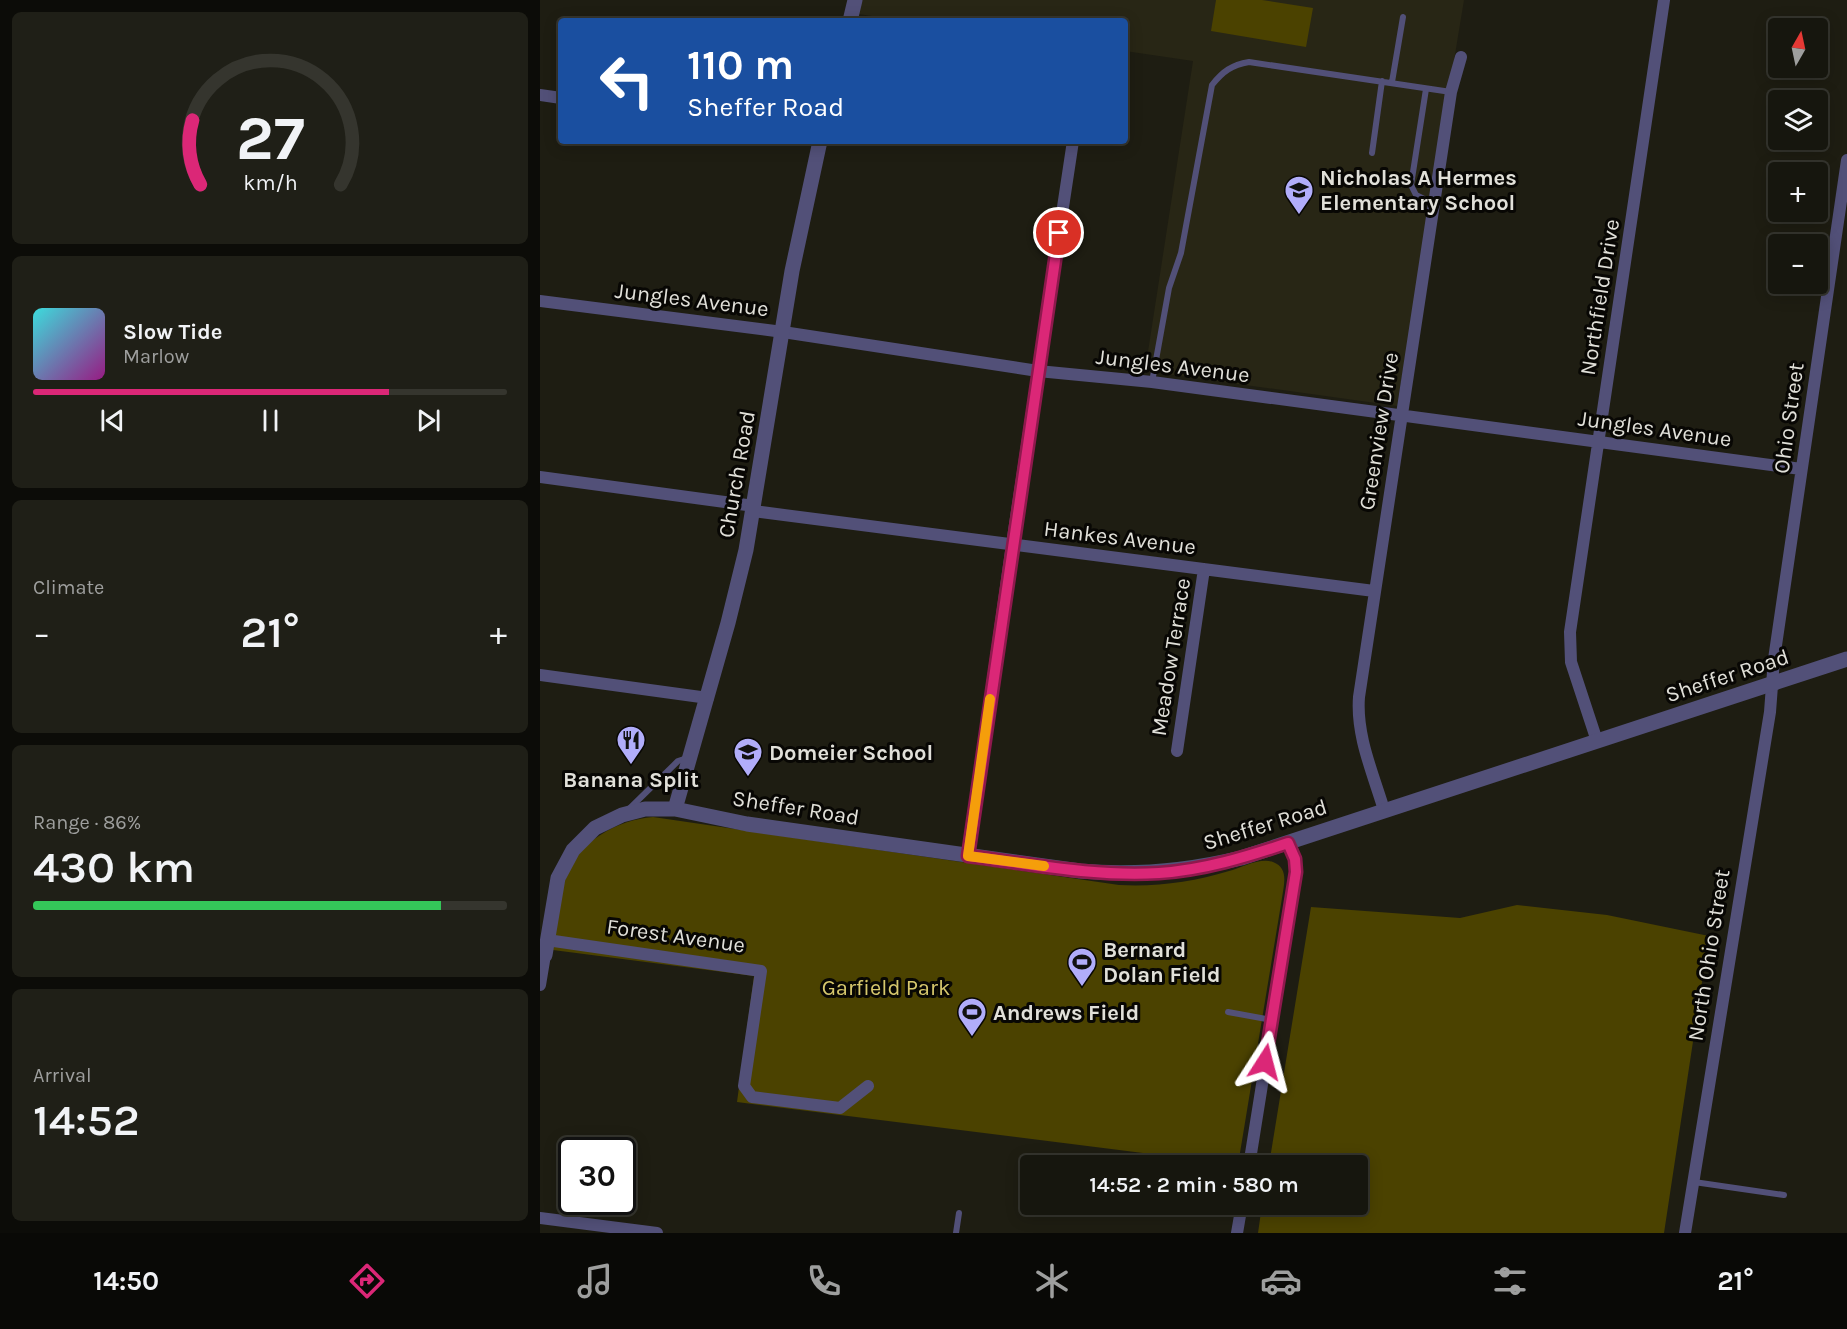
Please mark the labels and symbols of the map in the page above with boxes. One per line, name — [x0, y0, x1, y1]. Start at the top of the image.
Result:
north arrow — [1768, 18, 1828, 78]
place label: Nicholas A Hermes Elementary School — [1320, 165, 1517, 216]
school or university icon: Nicholas A Hermes Elementary School — [1283, 174, 1315, 216]
pin — [1033, 207, 1084, 258]
street label: Northfield Drive — [1575, 217, 1625, 377]
street label: Jungles Avenue — [614, 278, 770, 322]
street label: Jungles Avenue — [1095, 344, 1251, 388]
street label: Greenview Drive — [1354, 350, 1404, 512]
street label: Ohio Street — [1768, 361, 1810, 475]
street label: Jungles Avenue — [1577, 405, 1733, 453]
street label: Church Road — [713, 409, 761, 540]
street label: Hankes Avenue — [1042, 516, 1197, 560]
street label: Meadow Terrace — [1146, 576, 1196, 738]
street label: Sheffer Road — [1662, 644, 1792, 708]
restaurant icon: Banana Split — [615, 724, 647, 766]
school or university icon: Domeier School — [732, 736, 764, 778]
place label: Domeier School — [769, 740, 933, 766]
place label: Banana Split — [563, 767, 699, 793]
street label: Sheffer Road — [731, 785, 861, 831]
street label: Sheffer Road — [1200, 794, 1330, 856]
street label: North Ohio Street — [1683, 867, 1735, 1043]
street label: Forest Avenue — [605, 913, 747, 959]
place label: Bernard Dolan Field — [1103, 937, 1221, 988]
sports icon: Bernard Dolan Field — [1066, 946, 1098, 988]
park label: Garfield Park — [822, 975, 950, 1001]
sports icon: Andrews Field — [956, 996, 988, 1038]
place label: Andrews Field — [993, 1000, 1139, 1026]
position arrow — [1233, 1030, 1297, 1094]
speed limit sign: 30 — [558, 1137, 636, 1215]

